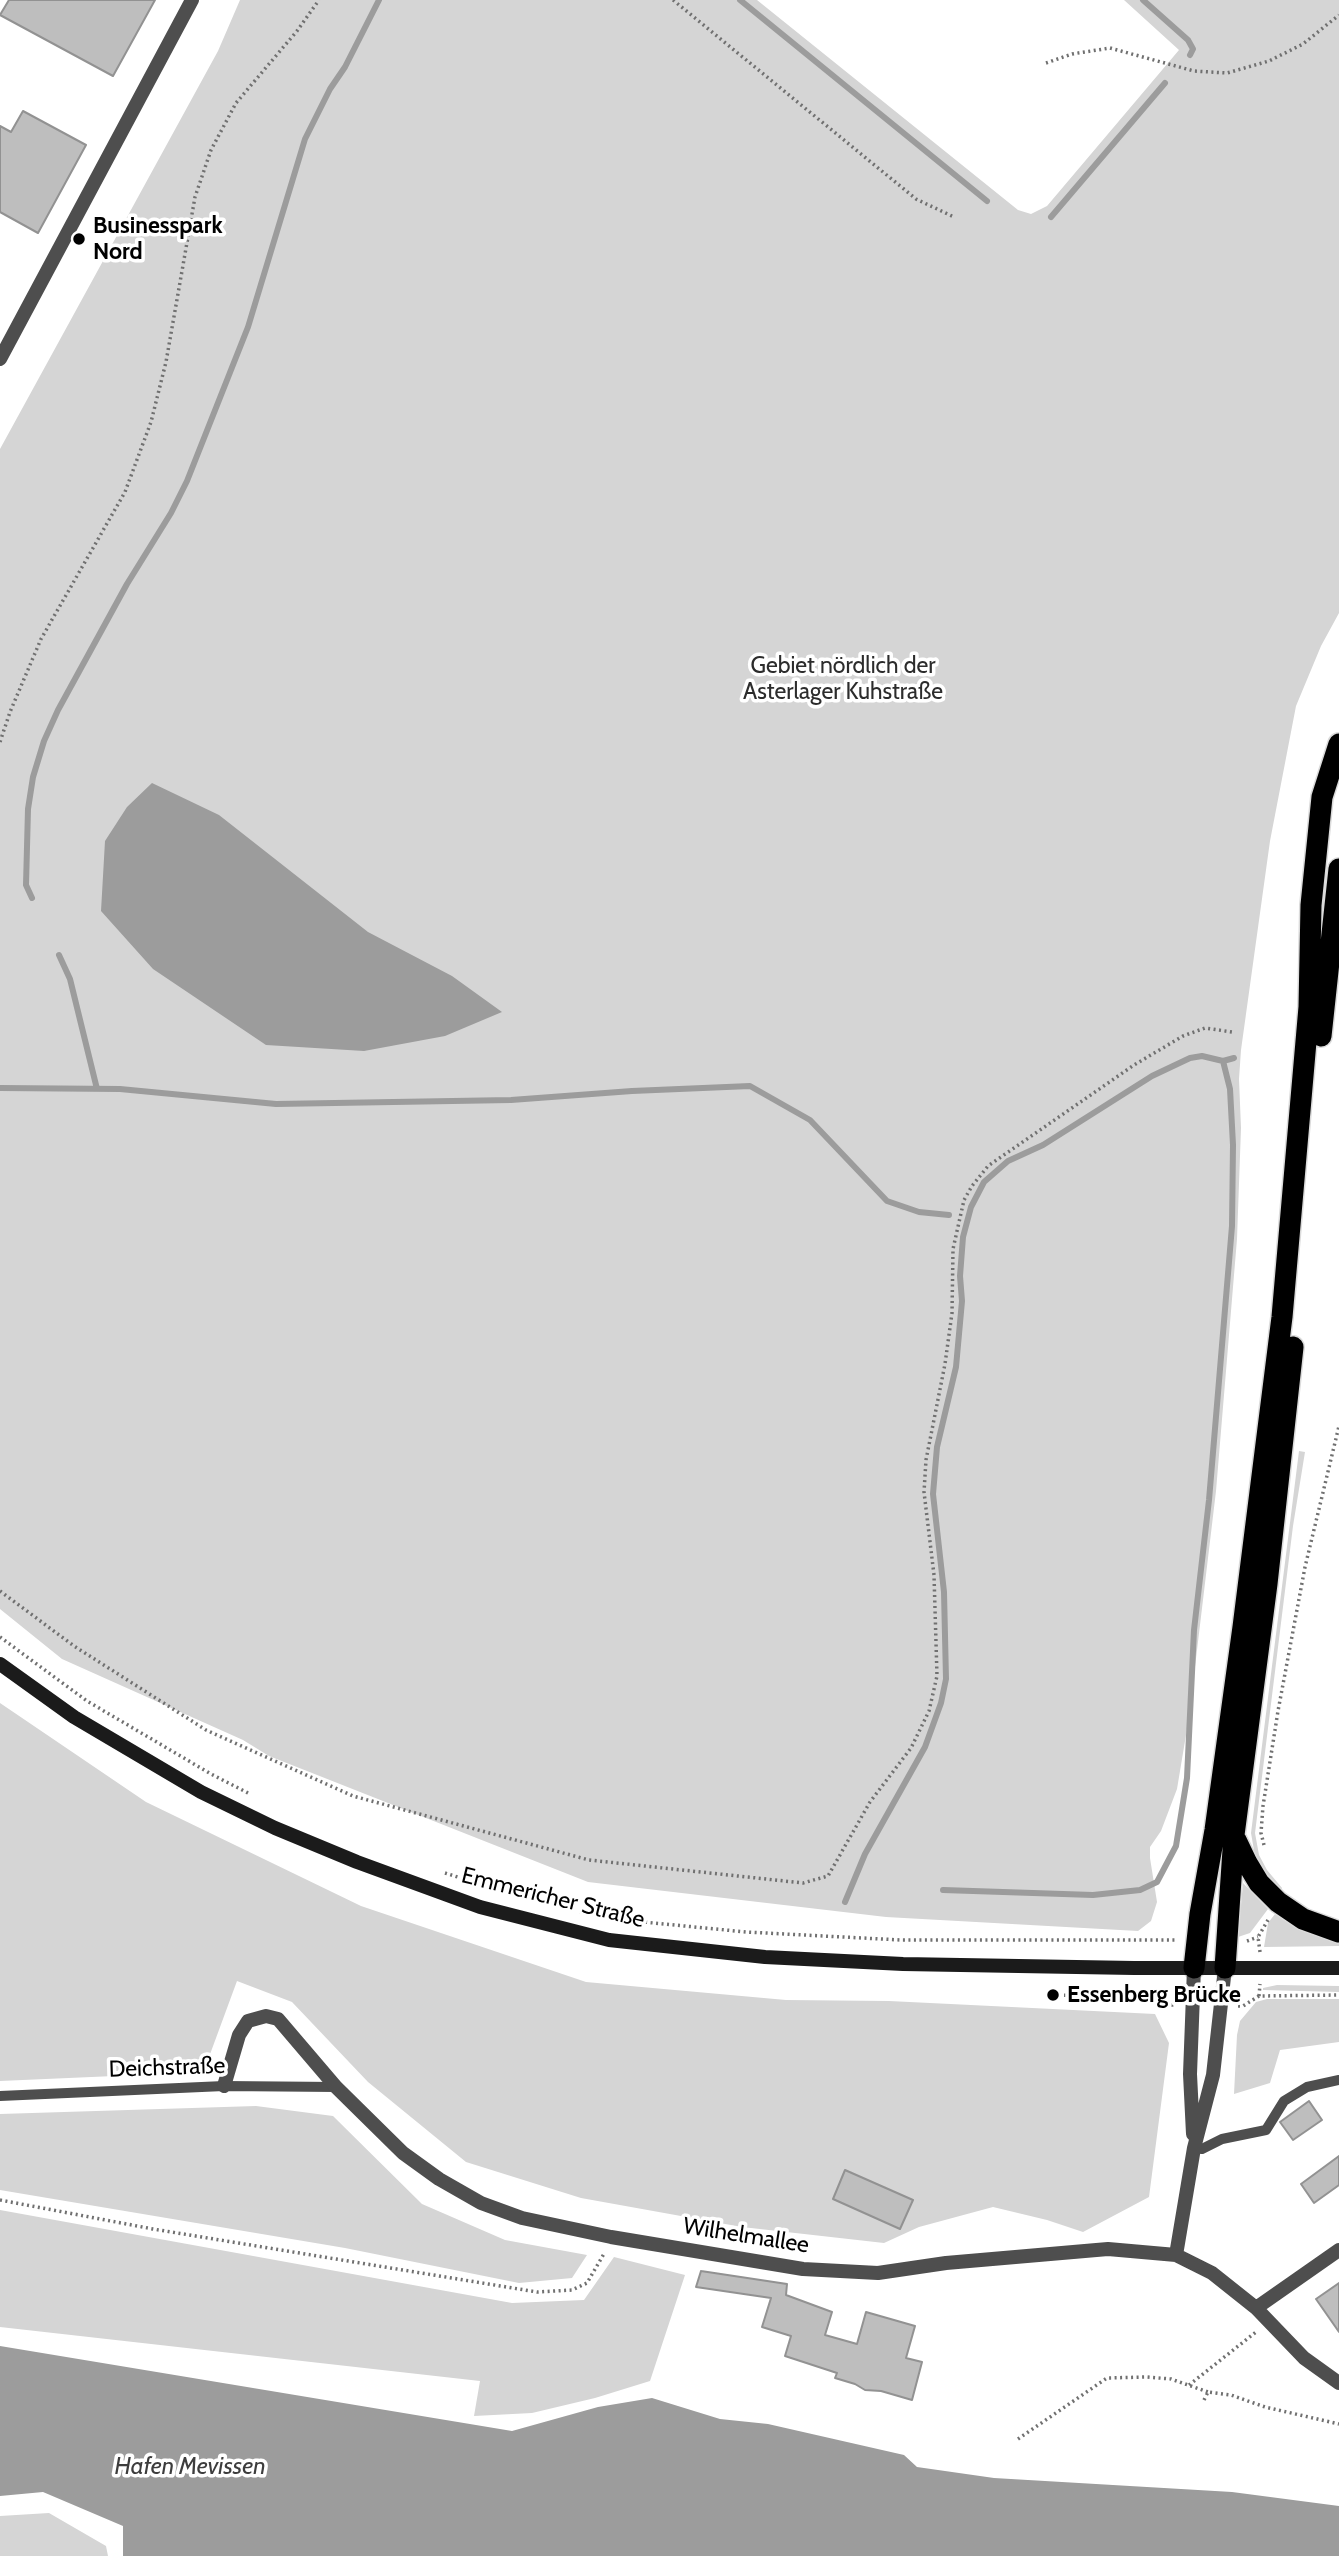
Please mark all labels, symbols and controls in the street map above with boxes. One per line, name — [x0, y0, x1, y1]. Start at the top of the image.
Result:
place label: Businesspark Nord — [93, 212, 223, 266]
marker: Businesspark Nord — [71, 231, 87, 247]
park label: Gebiet nördlich der Asterlager Kuhstraße — [743, 652, 943, 706]
street label: Emmericher Straße — [459, 1862, 647, 1934]
place label: Essenberg Brücke — [1067, 1981, 1241, 2009]
marker: Essenberg Brücke — [1045, 1987, 1061, 2003]
street label: Deichstraße — [108, 2052, 226, 2084]
street label: Wilhelmallee — [681, 2212, 811, 2260]
water label: Hafen Mevissen — [115, 2453, 265, 2481]

